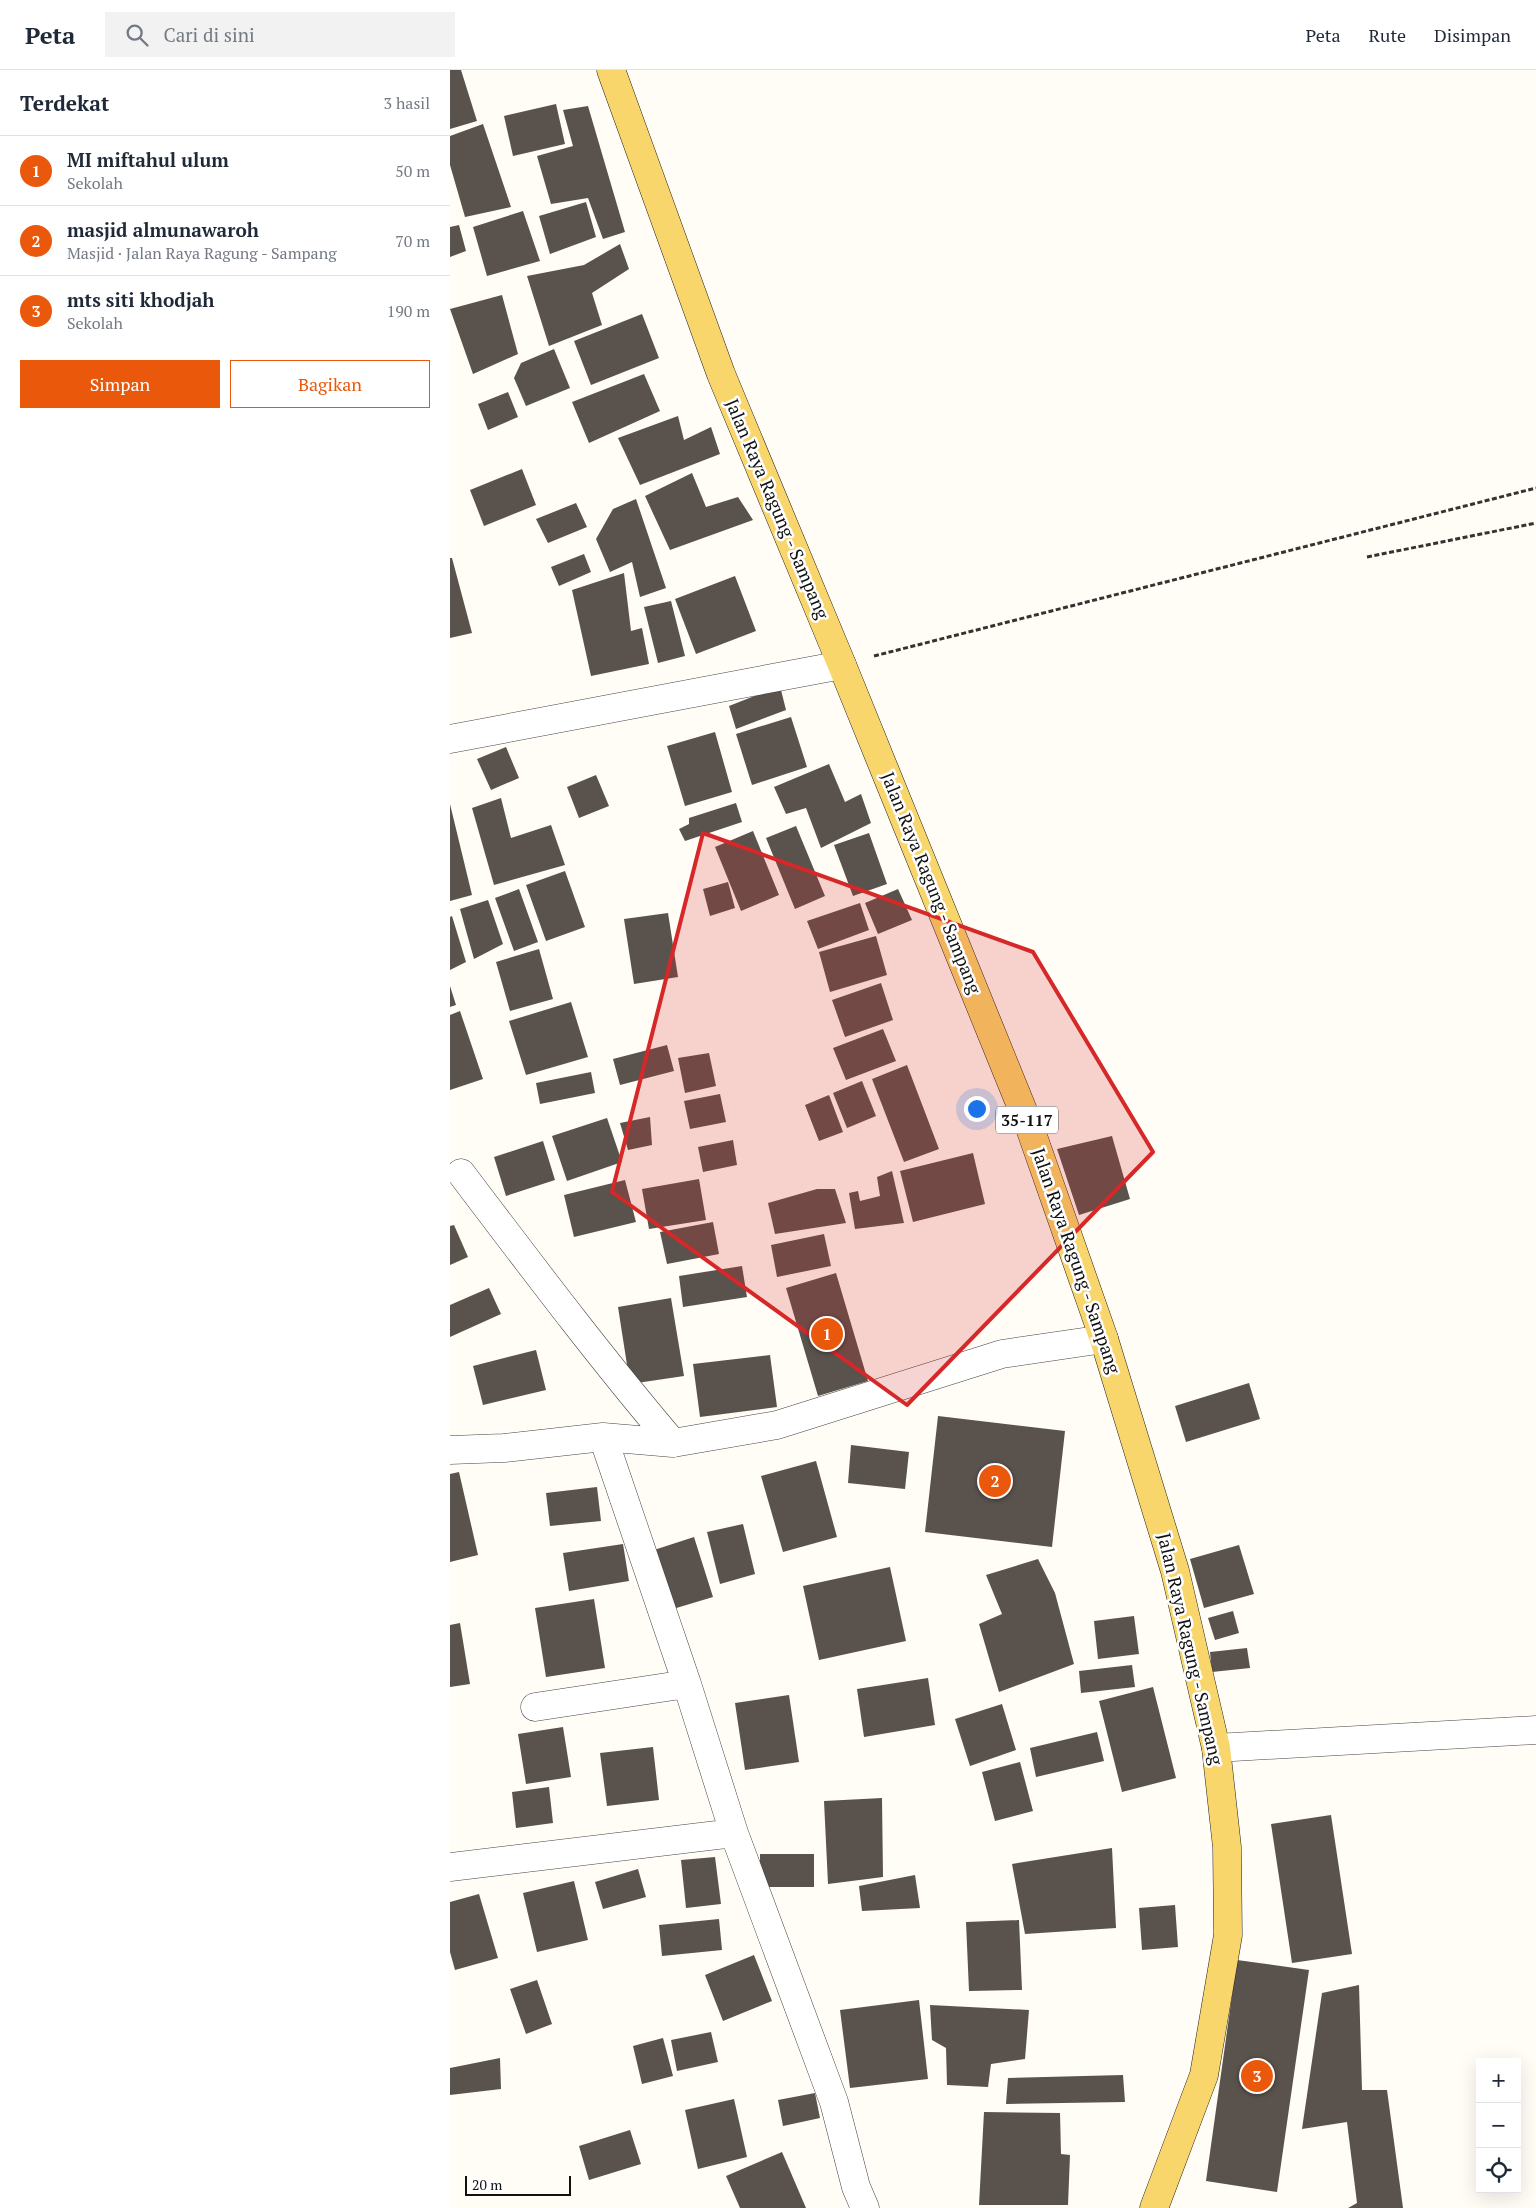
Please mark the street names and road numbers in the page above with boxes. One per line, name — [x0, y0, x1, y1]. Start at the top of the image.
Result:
street label: Jalan Raya Ragung - Sampang — [721, 395, 835, 623]
street label: Jalan Raya Ragung - Sampang — [876, 768, 988, 998]
road number: 35-117 — [996, 1106, 1058, 1134]
street label: Jalan Raya Ragung - Sampang — [1027, 1145, 1127, 1377]
street label: Jalan Raya Ragung - Sampang — [1153, 1531, 1229, 1767]

